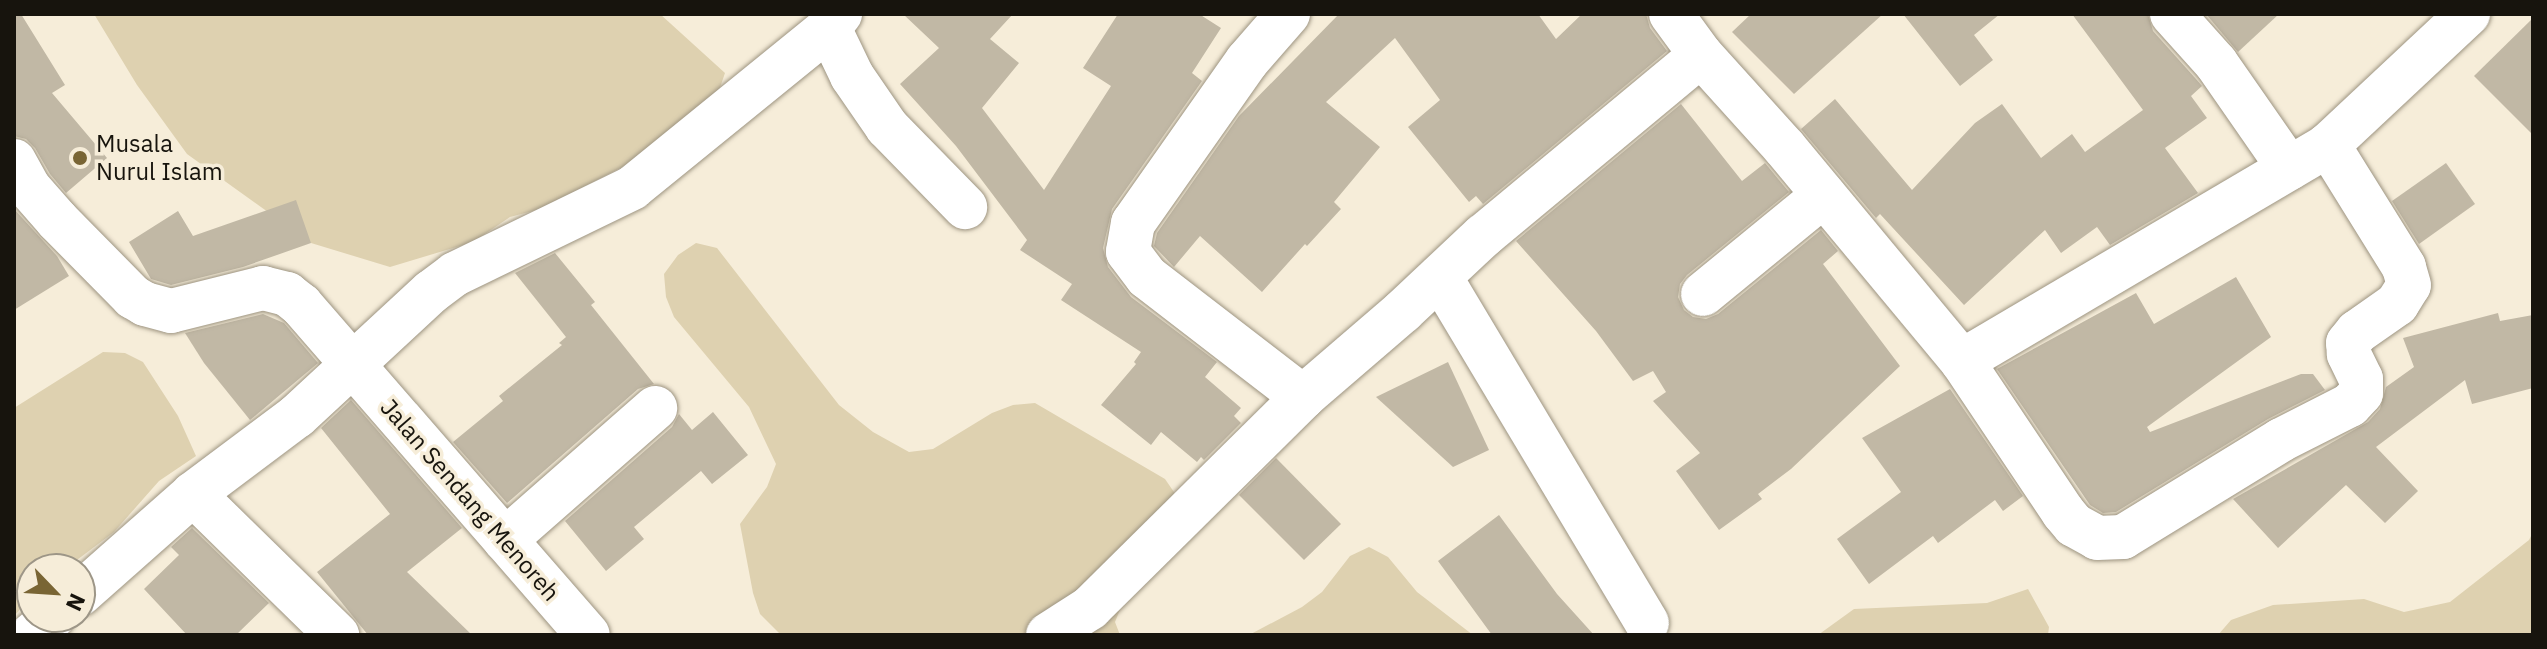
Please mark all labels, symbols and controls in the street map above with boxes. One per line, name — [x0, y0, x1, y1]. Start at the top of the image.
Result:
place label: Musala Nurul Islam — [96, 130, 223, 186]
marker: Musala Nurul Islam — [71, 149, 89, 167]
street label: Jalan Sendang Menoreh — [374, 393, 566, 607]
north arrow — [16, 553, 96, 633]
text: N — [60, 589, 93, 616]

